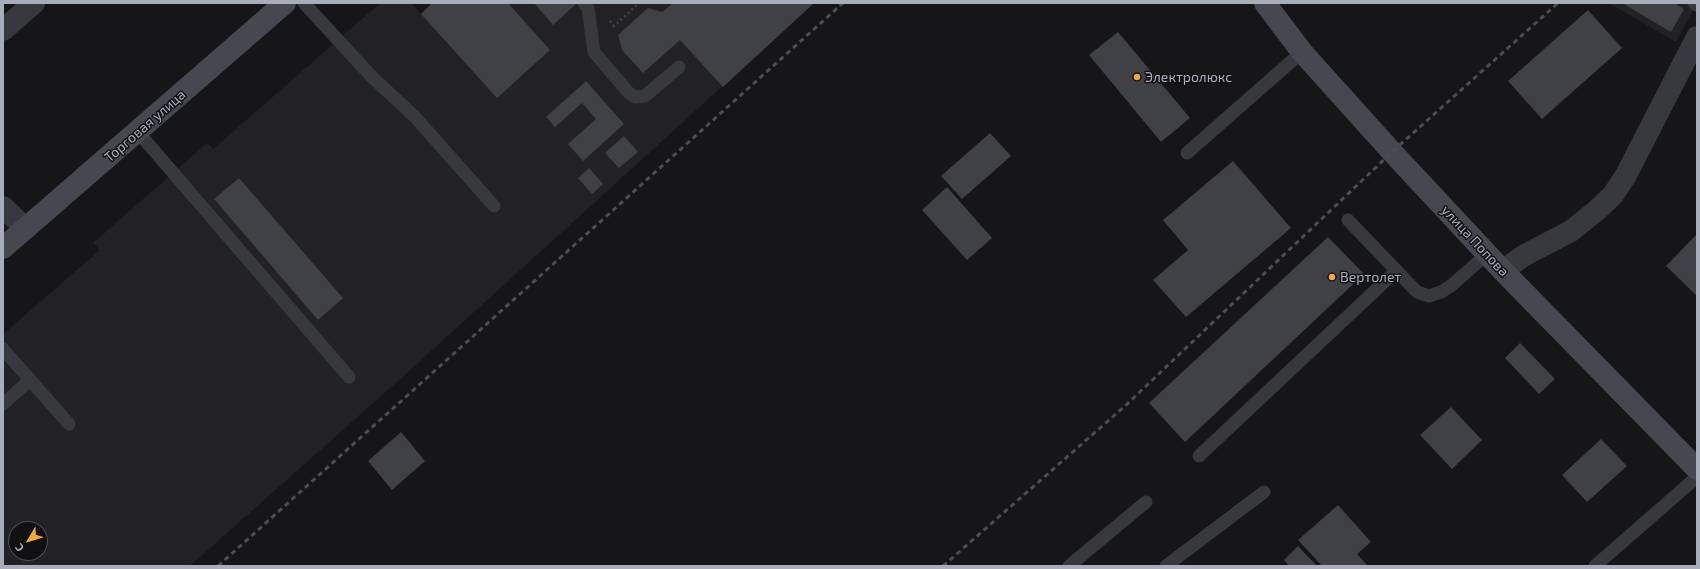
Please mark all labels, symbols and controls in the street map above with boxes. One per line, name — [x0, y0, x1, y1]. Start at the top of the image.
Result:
place label: Электролюкс — [1145, 69, 1232, 85]
marker: Электролюкс — [1132, 72, 1142, 82]
street label: Торговая улица — [101, 86, 189, 166]
street label: улица Попова — [1438, 202, 1512, 280]
place label: Вертолет — [1340, 269, 1401, 285]
marker: Вертолет — [1327, 272, 1337, 282]
north arrow — [8, 521, 48, 561]
text: С — [12, 542, 26, 555]

